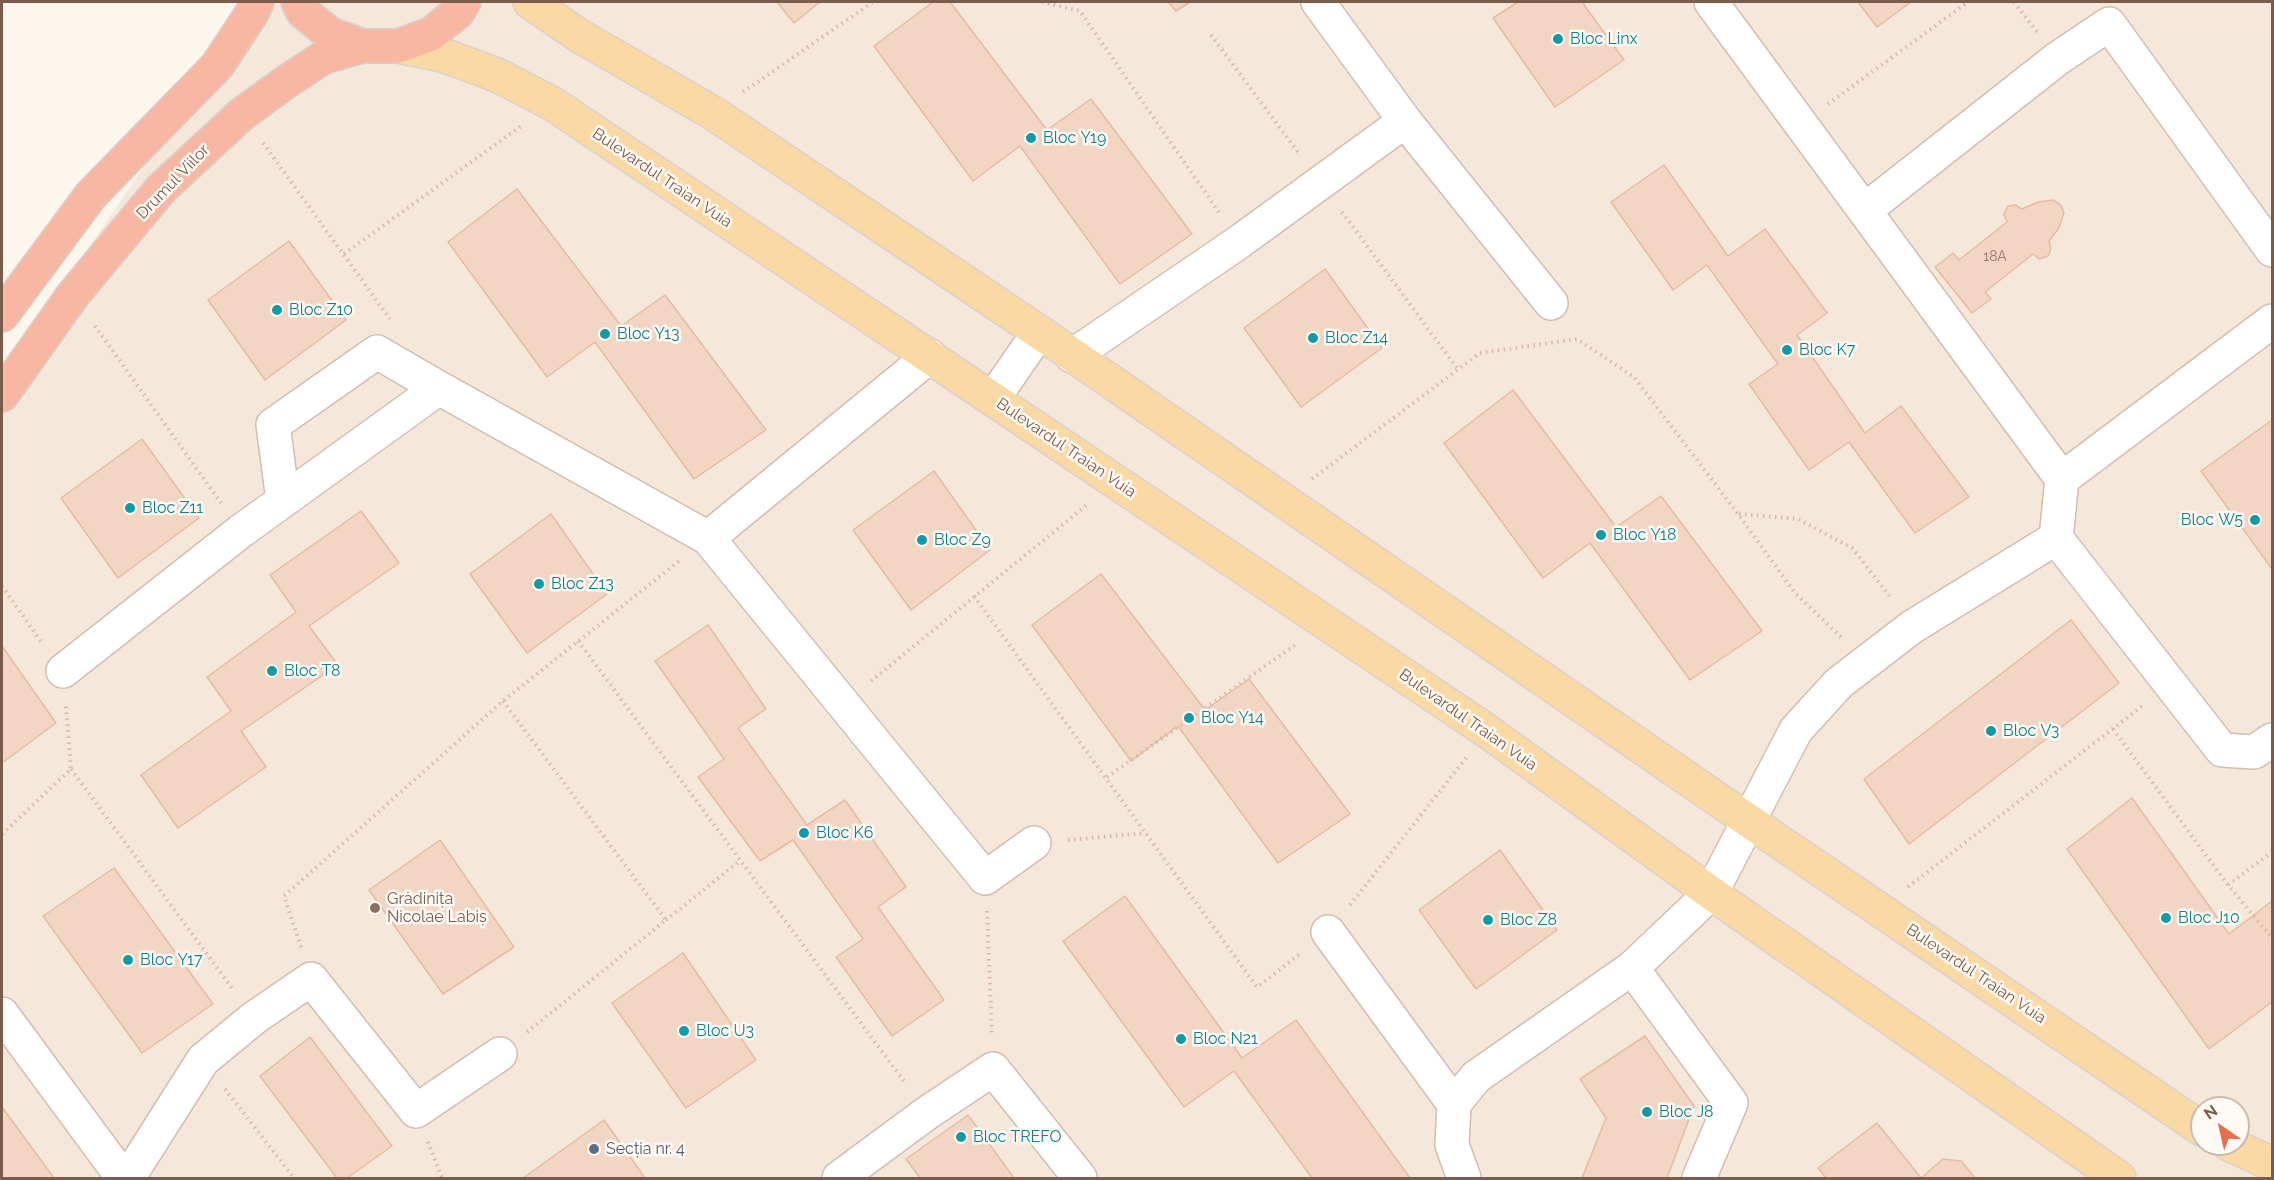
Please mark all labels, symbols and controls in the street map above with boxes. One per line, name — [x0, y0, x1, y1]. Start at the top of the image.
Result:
place label: Bloc Linx — [1570, 29, 1638, 49]
marker: Bloc Linx — [1551, 32, 1565, 46]
street label: Bulevardul Traian Vuia — [589, 124, 735, 232]
place label: Bloc Y19 — [1043, 128, 1106, 148]
marker: Bloc Y19 — [1024, 131, 1038, 145]
street label: Drumul Viilor — [133, 141, 213, 223]
house number: 18A — [1983, 249, 2007, 265]
place label: Bloc Z10 — [289, 300, 353, 320]
marker: Bloc Z10 — [270, 303, 284, 317]
place label: Bloc Y13 — [617, 324, 680, 344]
marker: Bloc Y13 — [598, 327, 612, 341]
place label: Bloc Z14 — [1325, 328, 1388, 348]
marker: Bloc Z14 — [1306, 331, 1320, 345]
place label: Bloc K7 — [1799, 340, 1855, 360]
marker: Bloc K7 — [1780, 343, 1794, 357]
street label: Bulevardul Traian Vuia — [993, 394, 1139, 502]
place label: Bloc Z11 — [142, 498, 203, 518]
marker: Bloc Z11 — [123, 501, 137, 515]
place label: Bloc W5 — [2181, 510, 2243, 530]
marker: Bloc W5 — [2248, 513, 2262, 527]
place label: Bloc Y18 — [1613, 525, 1676, 545]
marker: Bloc Y18 — [1594, 528, 1608, 542]
place label: Bloc Z9 — [934, 530, 991, 550]
marker: Bloc Z9 — [915, 533, 929, 547]
place label: Bloc Z13 — [551, 574, 614, 594]
marker: Bloc Z13 — [532, 577, 546, 591]
place label: Bloc T8 — [284, 661, 341, 681]
marker: Bloc T8 — [265, 664, 279, 678]
street label: Bulevardul Traian Vuia — [1395, 665, 1541, 775]
place label: Bloc Y14 — [1201, 708, 1264, 728]
marker: Bloc Y14 — [1182, 711, 1196, 725]
place label: Bloc V3 — [2003, 721, 2059, 741]
marker: Bloc V3 — [1984, 724, 1998, 738]
place label: Bloc K6 — [816, 823, 873, 843]
marker: Bloc K6 — [797, 826, 811, 840]
place label: Grădinița Nicolae Labiș — [387, 889, 487, 927]
marker: Grădinița Nicolae Labiș — [368, 901, 382, 915]
place label: Bloc J10 — [2178, 908, 2240, 928]
place label: Bloc Z8 — [1500, 910, 1557, 930]
marker: Bloc J10 — [2159, 911, 2173, 925]
marker: Bloc Z8 — [1481, 913, 1495, 927]
street label: Bulevardul Traian Vuia — [1903, 920, 2049, 1028]
place label: Bloc Y17 — [140, 950, 202, 970]
marker: Bloc Y17 — [121, 953, 135, 967]
place label: Bloc U3 — [696, 1021, 754, 1041]
marker: Bloc U3 — [677, 1024, 691, 1038]
place label: Bloc N21 — [1193, 1029, 1258, 1049]
marker: Bloc N21 — [1174, 1032, 1188, 1046]
north arrow — [2190, 1096, 2250, 1156]
text: N — [2200, 1101, 2221, 1124]
place label: Bloc J8 — [1659, 1102, 1714, 1122]
marker: Bloc J8 — [1640, 1105, 1654, 1119]
place label: Bloc TREFO — [973, 1127, 1062, 1147]
marker: Bloc TREFO — [954, 1130, 968, 1144]
place label: Secția nr. 4 — [606, 1139, 685, 1159]
marker: Secția nr. 4 — [587, 1142, 601, 1156]

